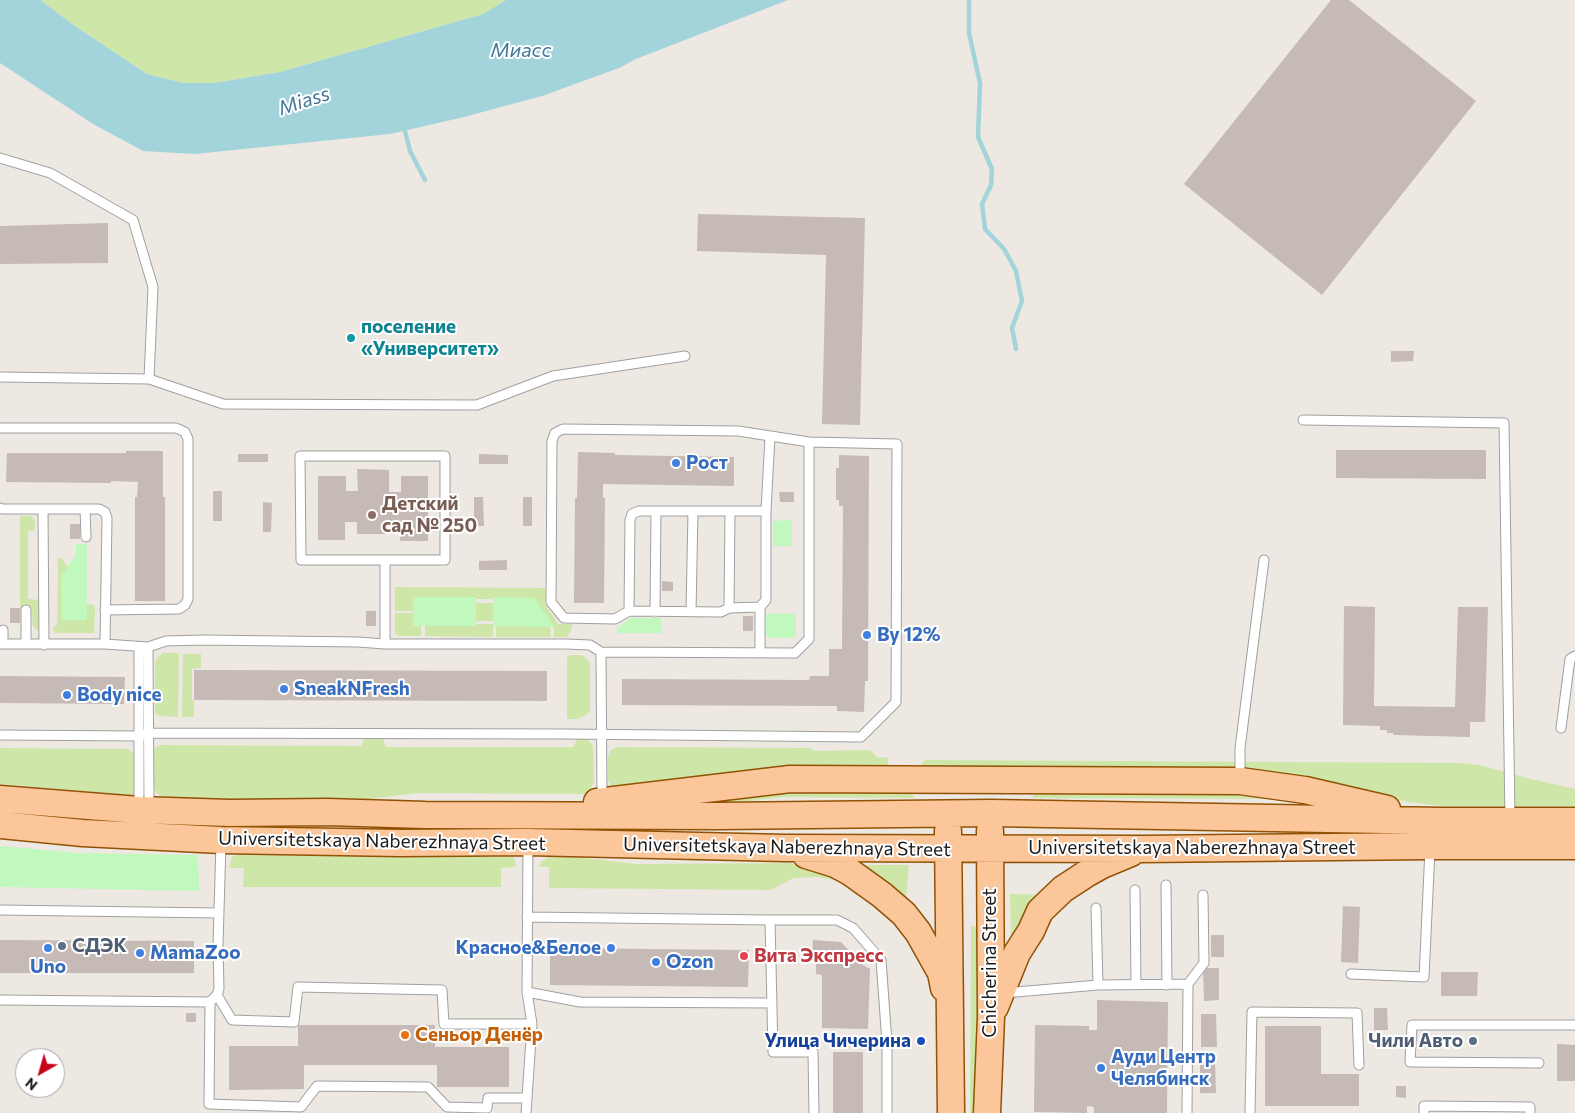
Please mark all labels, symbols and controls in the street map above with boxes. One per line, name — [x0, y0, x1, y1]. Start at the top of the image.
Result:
water label: Миасс — [491, 38, 551, 62]
water label: Miass — [275, 81, 333, 121]
place label: поселение «Университет» — [361, 316, 499, 360]
marker: поселение «Университет» — [345, 332, 357, 344]
place label: Рост — [686, 452, 728, 474]
marker: Рост — [670, 457, 682, 469]
place label: Детский сад № 250 — [382, 493, 477, 537]
marker: Детский сад № 250 — [366, 509, 378, 521]
place label: Ву 12% — [877, 624, 941, 646]
marker: Ву 12% — [861, 629, 873, 641]
place label: SneakNFresh — [294, 678, 410, 700]
marker: SneakNFresh — [278, 683, 290, 695]
place label: Body nice — [77, 684, 162, 706]
marker: Body nice — [61, 689, 73, 701]
street label: Universitetskaya Naberezhnaya Street — [218, 827, 546, 855]
street label: Universitetskaya Naberezhnaya Street — [623, 833, 951, 861]
street label: Universitetskaya Naberezhnaya Street — [1028, 837, 1356, 859]
street label: Chicherina Street — [979, 888, 1001, 1038]
place label: СДЭК — [72, 935, 127, 957]
place label: Красное&Белое — [456, 937, 601, 959]
marker: СДЭК — [56, 940, 68, 952]
marker: Uno — [42, 942, 54, 954]
place label: MamaZoo — [150, 942, 240, 964]
marker: Красное&Белое — [605, 942, 617, 954]
place label: Вита Экспресс — [754, 945, 884, 967]
marker: MamaZoo — [134, 947, 146, 959]
marker: Вита Экспресс — [738, 950, 750, 962]
place label: Ozon — [666, 951, 714, 973]
place label: Uno — [30, 956, 66, 978]
marker: Ozon — [650, 956, 662, 968]
place label: Сеньор Денёр — [415, 1024, 543, 1046]
marker: Сеньор Денёр — [399, 1029, 411, 1041]
place label: Улица Чичерина — [764, 1030, 911, 1052]
place label: Чили Авто — [1368, 1030, 1463, 1052]
marker: Улица Чичерина — [915, 1035, 927, 1047]
marker: Чили Авто — [1467, 1035, 1479, 1047]
place label: Ауди Центр Челябинск — [1111, 1046, 1216, 1090]
north arrow — [15, 1048, 65, 1098]
marker: Ауди Центр Челябинск — [1095, 1062, 1107, 1074]
text: N — [22, 1074, 40, 1094]

